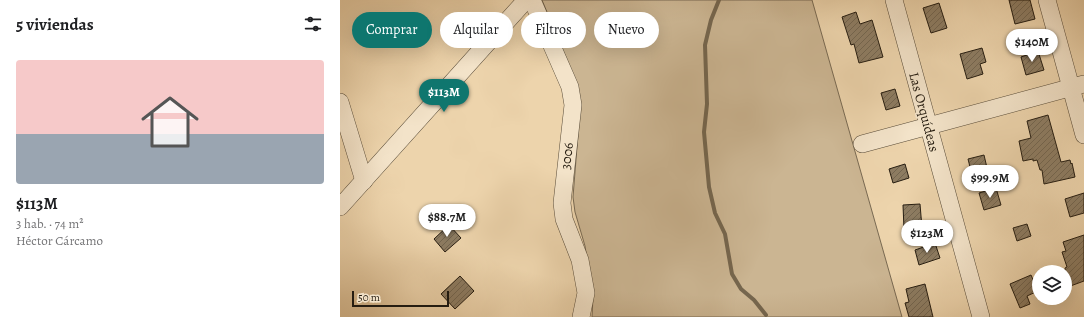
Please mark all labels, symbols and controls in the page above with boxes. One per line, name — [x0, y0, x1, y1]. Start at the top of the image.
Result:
chip: Comprar — [352, 12, 432, 48]
chip: Alquilar — [440, 12, 513, 48]
chip: Filtros — [521, 12, 586, 48]
chip: Nuevo — [594, 12, 659, 48]
text: 5 viviendas — [16, 13, 94, 36]
icon: filters — [302, 13, 324, 35]
pin: $140M — [1004, 29, 1060, 63]
text: $140M — [1015, 33, 1049, 50]
street label: Las Orquídeas — [904, 70, 944, 154]
pin: $113M — [416, 79, 472, 113]
text: $113M — [428, 83, 460, 100]
icon: home — [134, 86, 206, 158]
street label: 3006 — [556, 141, 578, 171]
pin: $99.9M — [957, 165, 1023, 199]
text: $99.9M — [971, 169, 1009, 186]
text: $113M — [16, 192, 58, 215]
pin: $88.7M — [414, 204, 480, 238]
text: $88.7M — [428, 208, 466, 225]
text: 3 hab. · 74 m² — [16, 215, 84, 232]
pin: $123M — [899, 220, 955, 254]
text: $123M — [910, 224, 944, 241]
text: Héctor Cárcamo — [16, 232, 103, 249]
map controls — [1032, 265, 1072, 305]
button: layers — [1032, 265, 1072, 305]
scale bar — [352, 289, 449, 308]
text: 50 m — [358, 290, 380, 305]

